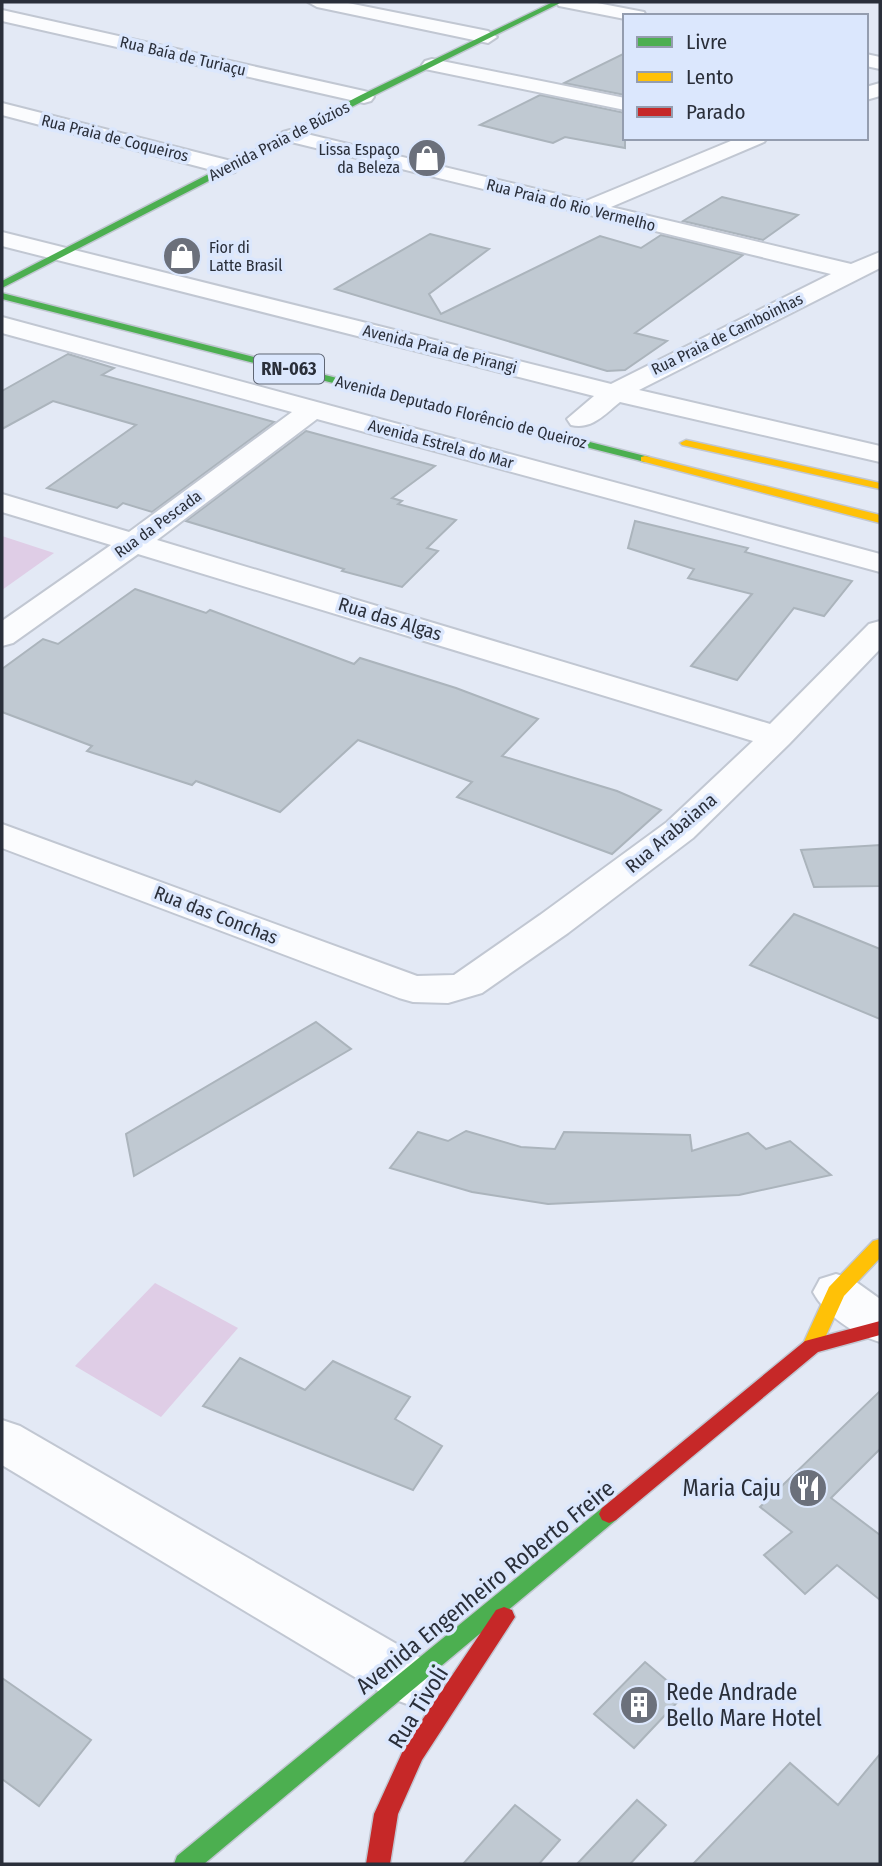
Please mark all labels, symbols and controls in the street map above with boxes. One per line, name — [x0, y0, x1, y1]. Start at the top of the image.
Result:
legend — [623, 14, 868, 140]
text: Livre — [686, 29, 727, 55]
street label: Rua Baía de Turiaçu — [118, 32, 248, 80]
text: Lento — [686, 64, 734, 90]
street label: Avenida Praia de Búzios — [205, 97, 353, 185]
text: Parado — [686, 99, 745, 125]
street label: Rua Praia de Coqueiros — [39, 111, 191, 166]
shop icon: Lissa Espaço da Beleza — [406, 137, 448, 179]
place label: Lissa Espaço da Beleza — [318, 140, 400, 177]
street label: Rua Praia do Rio Vermelho — [485, 175, 657, 235]
shop icon: Fior di Latte Brasil — [161, 235, 203, 277]
place label: Fior di Latte Brasil — [209, 238, 282, 275]
street label: Rua Praia de Camboinhas — [648, 289, 806, 379]
street label: Avenida Praia de Pirangi — [361, 321, 519, 377]
road number: RN-063 — [254, 354, 324, 384]
street label: Avenida Deputado Florêncio de Queiroz — [333, 372, 589, 452]
street label: Avenida Estrela do Mar — [366, 415, 516, 473]
street label: Rua da Pescada — [111, 486, 205, 562]
street label: Rua das Algas — [336, 592, 444, 646]
street label: Rua Arabaiana — [621, 788, 721, 878]
street label: Rua das Conchas — [151, 881, 281, 949]
restaurant icon: Maria Caju — [787, 1467, 829, 1509]
street label: Avenida Engenheiro Roberto Freire — [350, 1474, 620, 1700]
place label: Maria Caju — [683, 1474, 781, 1502]
street label: Rua Tivoli — [382, 1661, 454, 1753]
place label: Rede Andrade Bello Mare Hotel — [666, 1678, 822, 1732]
building icon: Rede Andrade Bello Mare Hotel — [618, 1684, 660, 1726]

